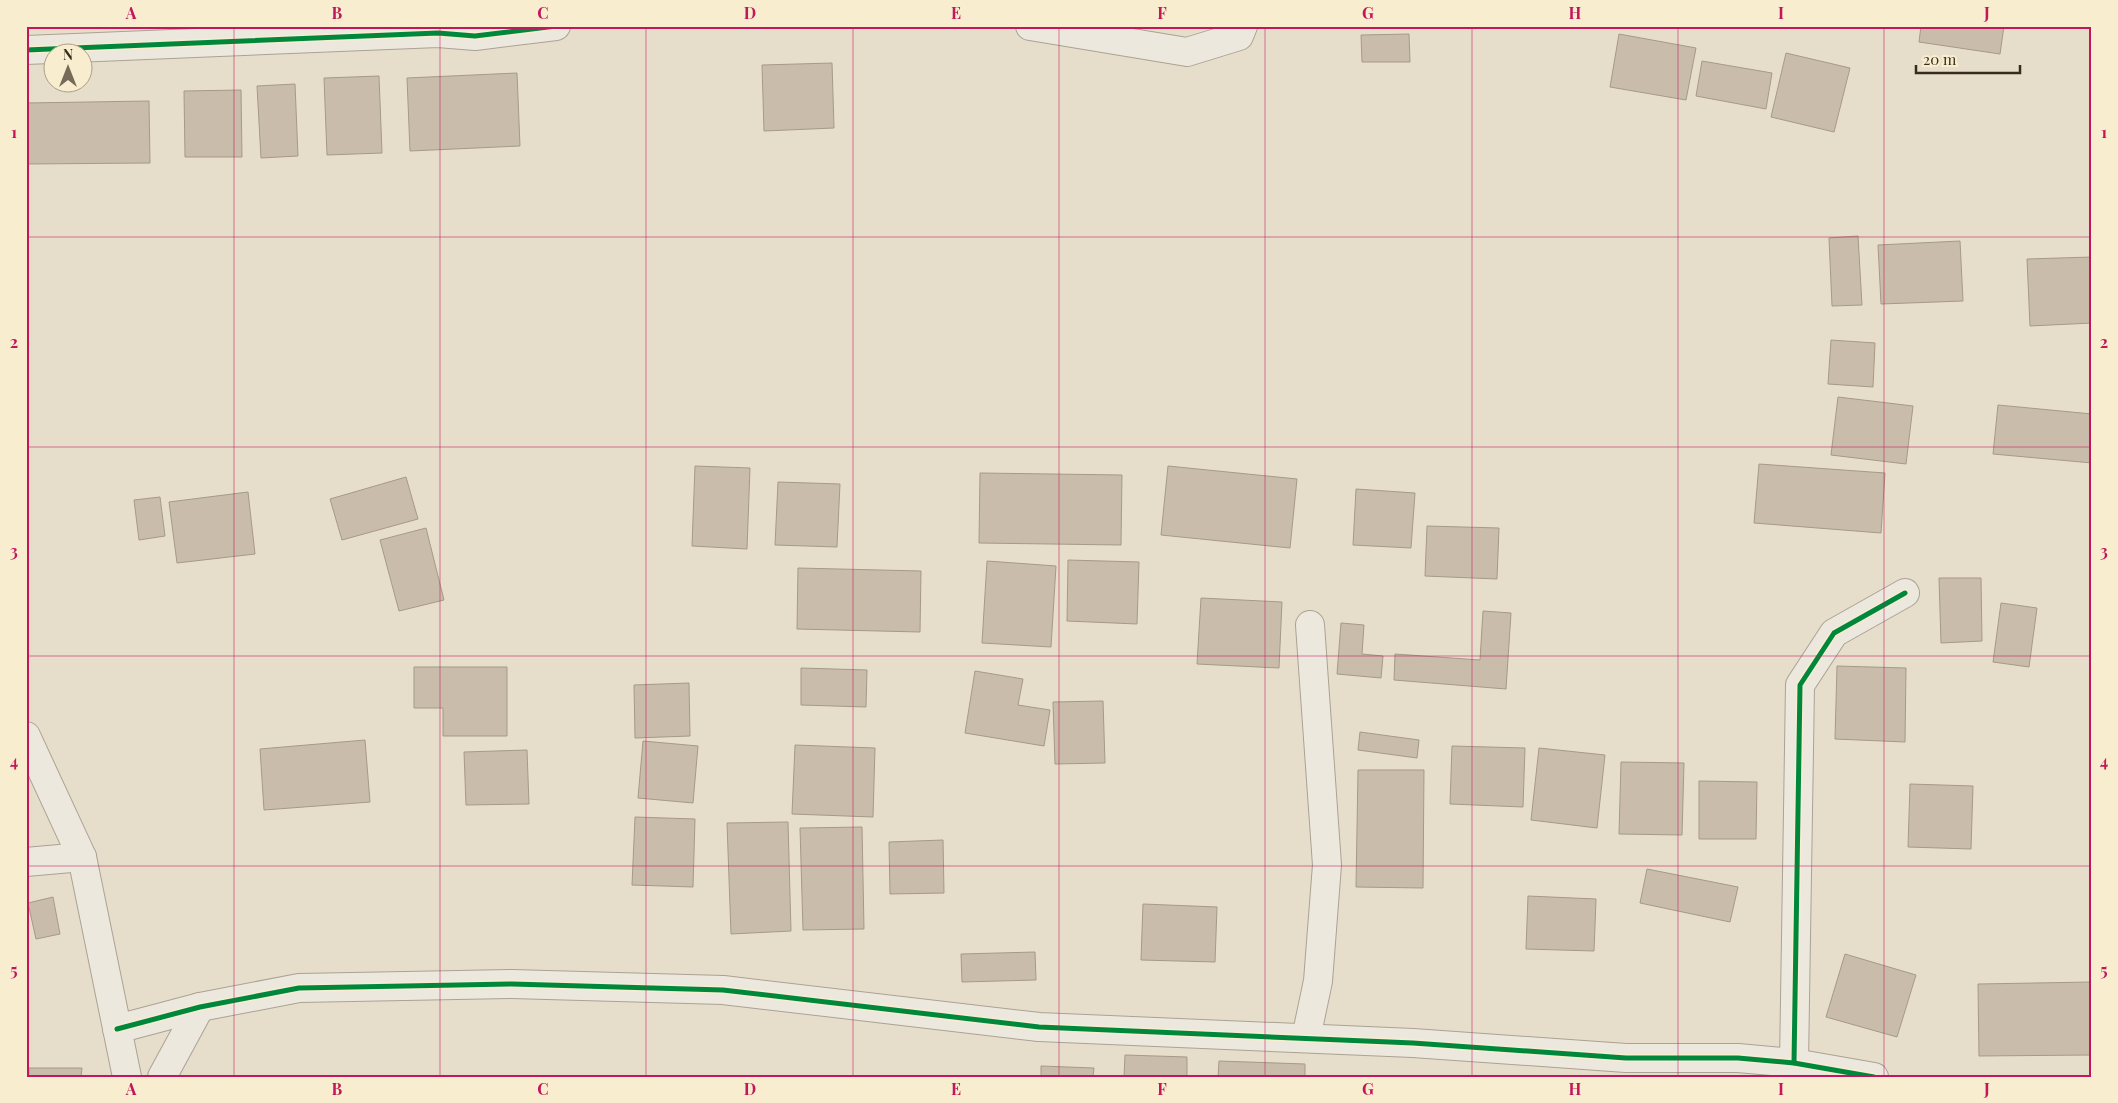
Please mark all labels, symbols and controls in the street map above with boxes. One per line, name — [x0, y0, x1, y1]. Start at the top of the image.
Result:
text: A — [125, 2, 137, 23]
text: B — [332, 2, 343, 23]
text: C — [537, 2, 549, 23]
text: D — [744, 2, 756, 23]
text: E — [951, 2, 961, 23]
text: F — [1157, 2, 1167, 23]
text: G — [1362, 2, 1374, 23]
text: H — [1569, 2, 1582, 23]
text: I — [1778, 2, 1784, 23]
text: J — [1983, 2, 1990, 23]
north arrow — [42, 42, 92, 92]
scale bar — [1916, 42, 2019, 74]
text: N — [63, 45, 73, 64]
text: 20 m — [1923, 49, 1957, 69]
text: 1 — [11, 121, 17, 142]
text: 1 — [2101, 121, 2107, 142]
text: 2 — [10, 331, 18, 352]
text: 2 — [2100, 331, 2108, 352]
text: 3 — [10, 540, 18, 561]
text: 3 — [2100, 540, 2108, 561]
text: 4 — [10, 750, 18, 771]
text: 4 — [2100, 750, 2108, 771]
text: 5 — [10, 959, 18, 980]
text: 5 — [2100, 959, 2108, 980]
text: A — [125, 1078, 137, 1099]
text: B — [332, 1078, 343, 1099]
text: C — [537, 1078, 549, 1099]
text: D — [744, 1078, 756, 1099]
text: E — [951, 1078, 961, 1099]
text: F — [1157, 1078, 1167, 1099]
text: G — [1362, 1078, 1374, 1099]
text: H — [1569, 1078, 1582, 1099]
text: I — [1778, 1078, 1784, 1099]
text: J — [1983, 1078, 1990, 1099]

